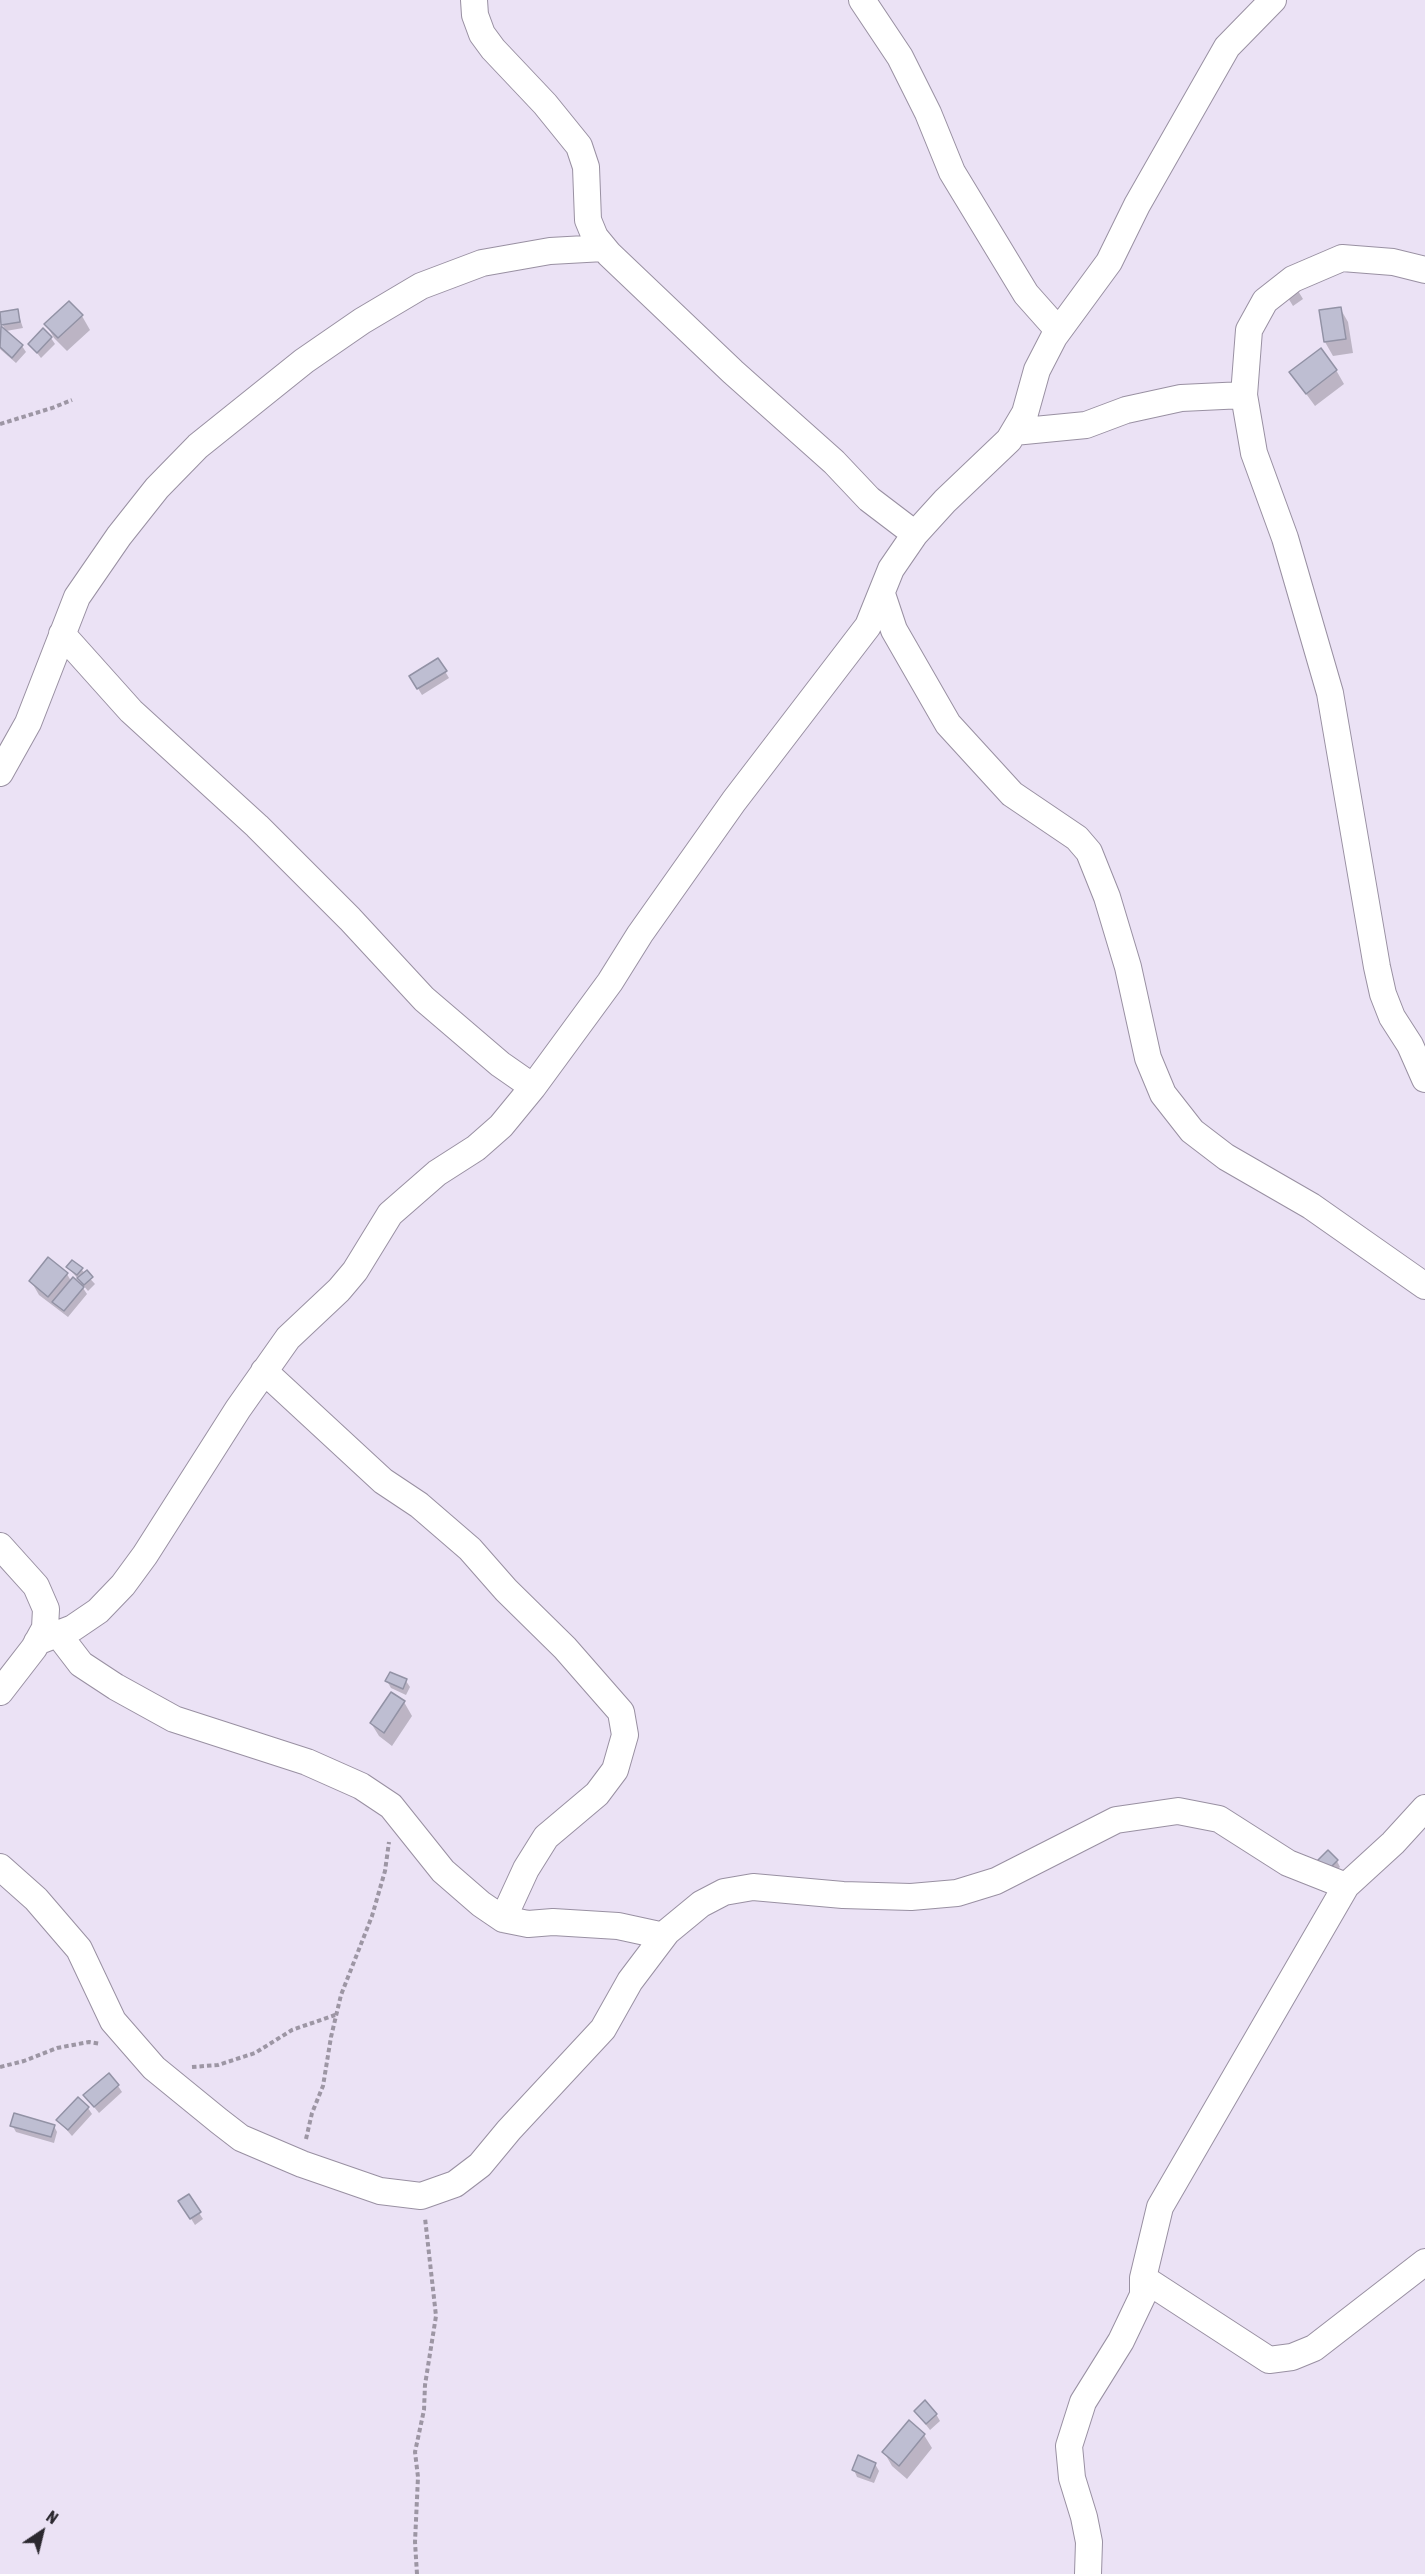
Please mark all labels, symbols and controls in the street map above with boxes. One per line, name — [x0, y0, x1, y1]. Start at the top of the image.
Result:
north arrow — [12, 2502, 72, 2562]
text: N — [43, 2507, 61, 2527]

